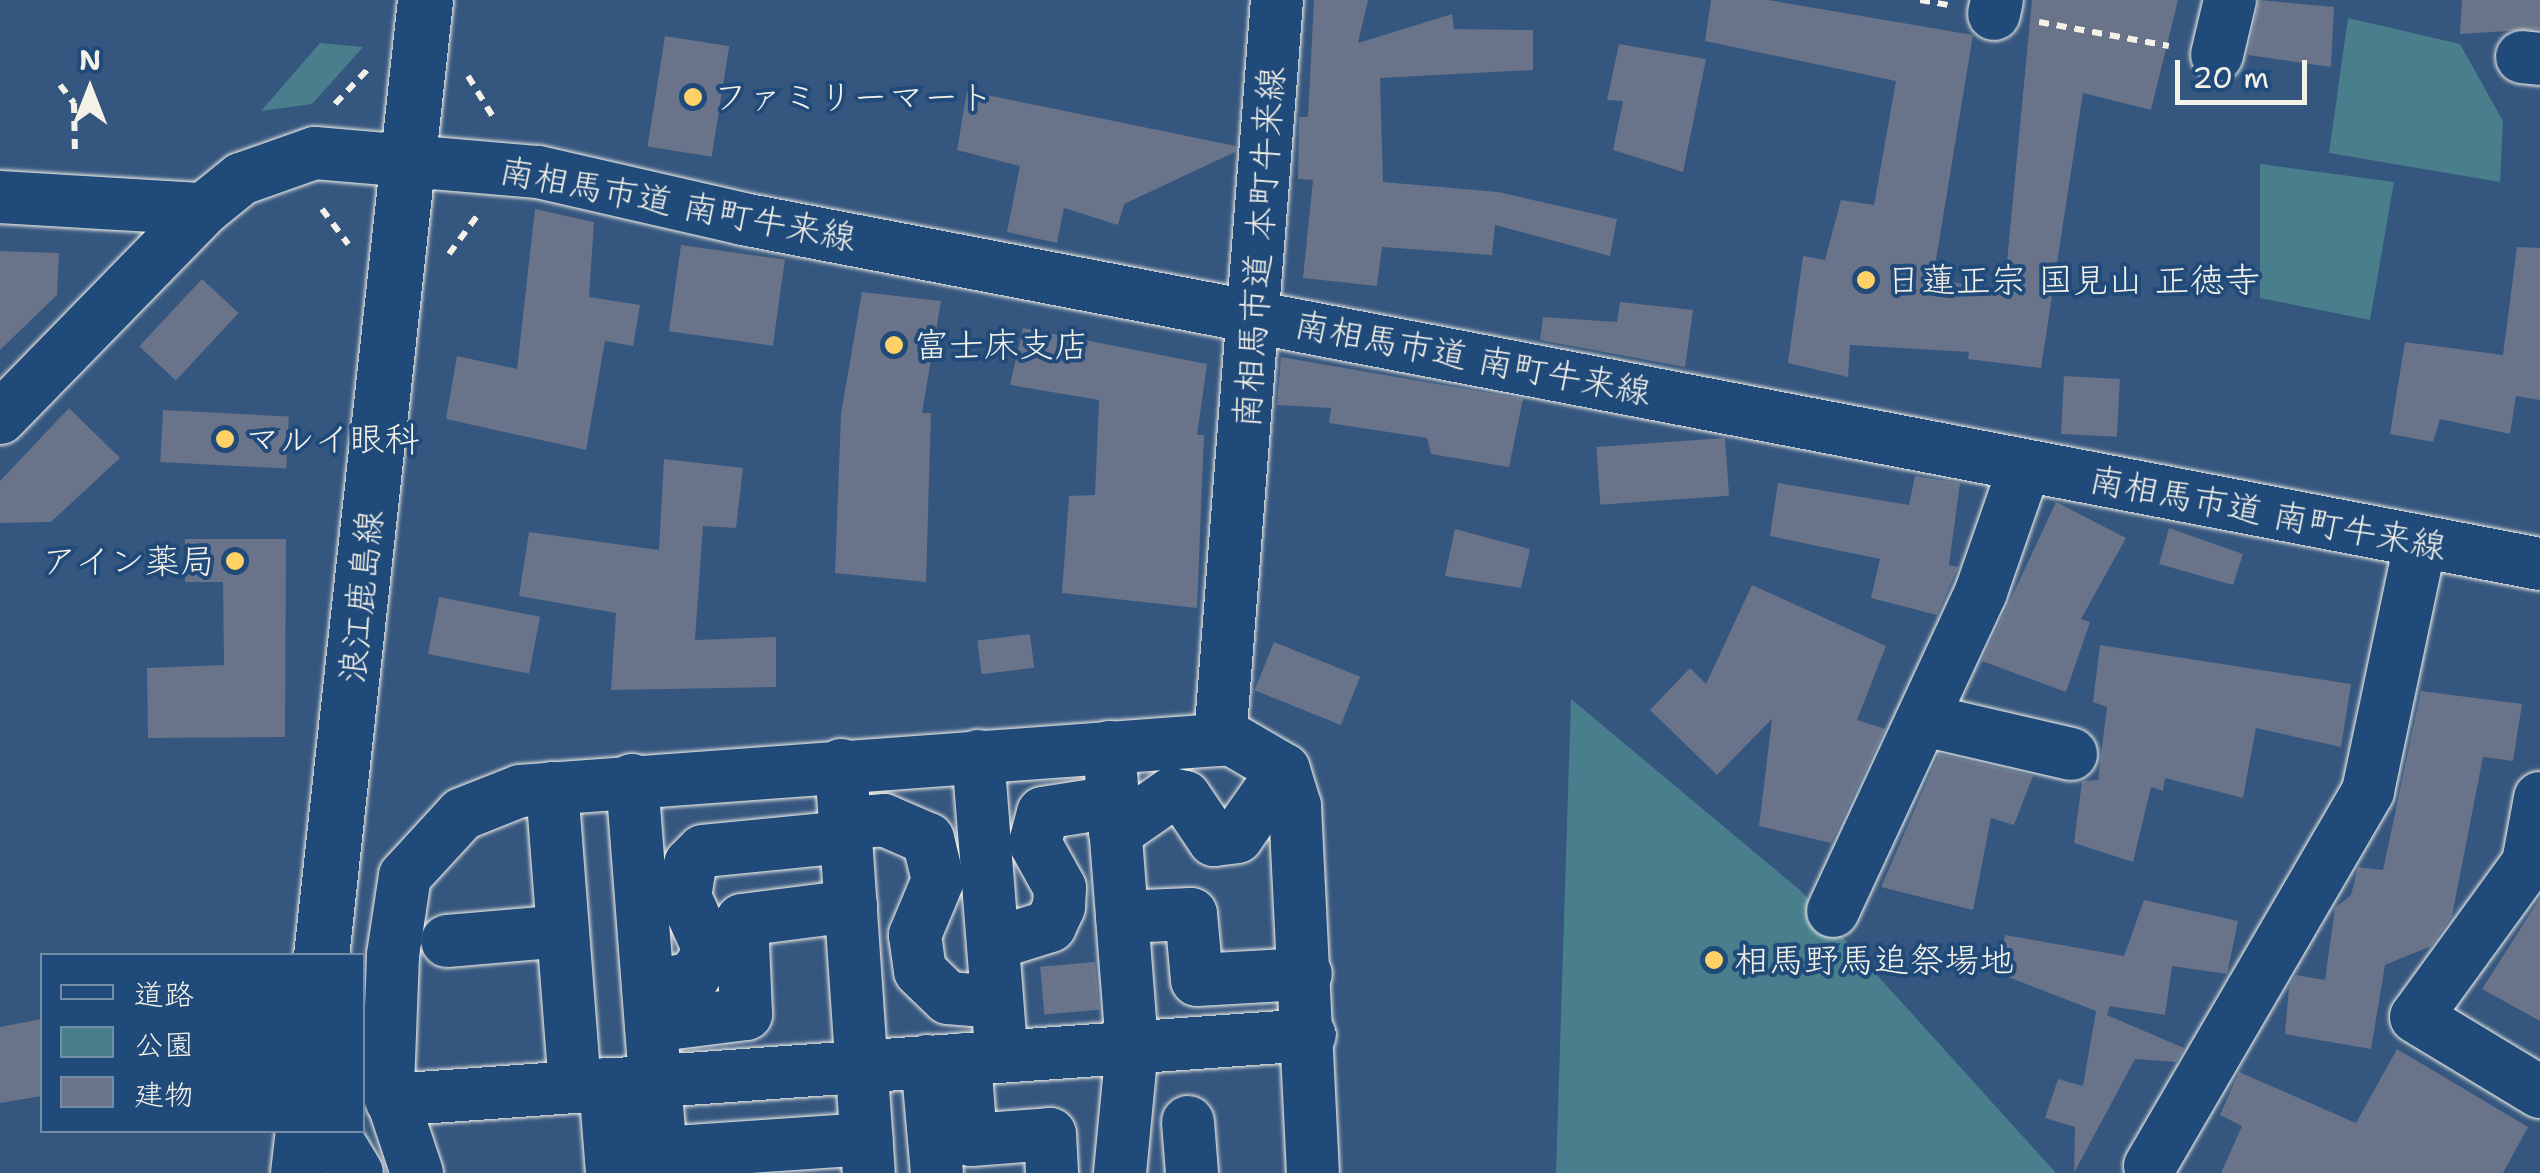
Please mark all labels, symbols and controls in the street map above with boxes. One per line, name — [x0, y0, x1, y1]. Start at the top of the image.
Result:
north arrow — [40, 40, 140, 140]
scale bar — [2180, 40, 2312, 102]
text: N — [79, 41, 101, 79]
text: 20 m — [2192, 57, 2269, 98]
street label: 南相馬市道 本町牛来線 — [1225, 65, 1293, 429]
place label: ファミリーマート — [713, 76, 993, 118]
marker: ファミリーマート — [682, 86, 704, 108]
street label: 南相馬市道 南町牛来線 — [496, 149, 860, 259]
place label: 日蓮正宗 国見山 正徳寺 — [1886, 259, 2260, 301]
marker: 日蓮正宗 国見山 正徳寺 — [1855, 269, 1877, 291]
street label: 南相馬市道 南町牛来線 — [1291, 303, 1655, 413]
place label: 富士床支店 — [914, 324, 1089, 366]
marker: 富士床支店 — [883, 334, 905, 356]
place label: マルイ眼科 — [245, 418, 420, 460]
marker: マルイ眼科 — [214, 428, 236, 450]
street label: 南相馬市道 南町牛来線 — [2086, 458, 2450, 568]
street label: 浪江鹿島線 — [331, 508, 391, 686]
place label: アイン薬局 — [40, 540, 215, 582]
marker: アイン薬局 — [224, 550, 246, 572]
place label: 相馬野馬追祭場地 — [1734, 939, 2014, 981]
marker: 相馬野馬追祭場地 — [1703, 949, 1725, 971]
legend — [40, 953, 365, 1133]
text: 道路 — [134, 974, 194, 1015]
text: 公園 — [134, 1024, 194, 1065]
text: 建物 — [134, 1074, 194, 1115]

